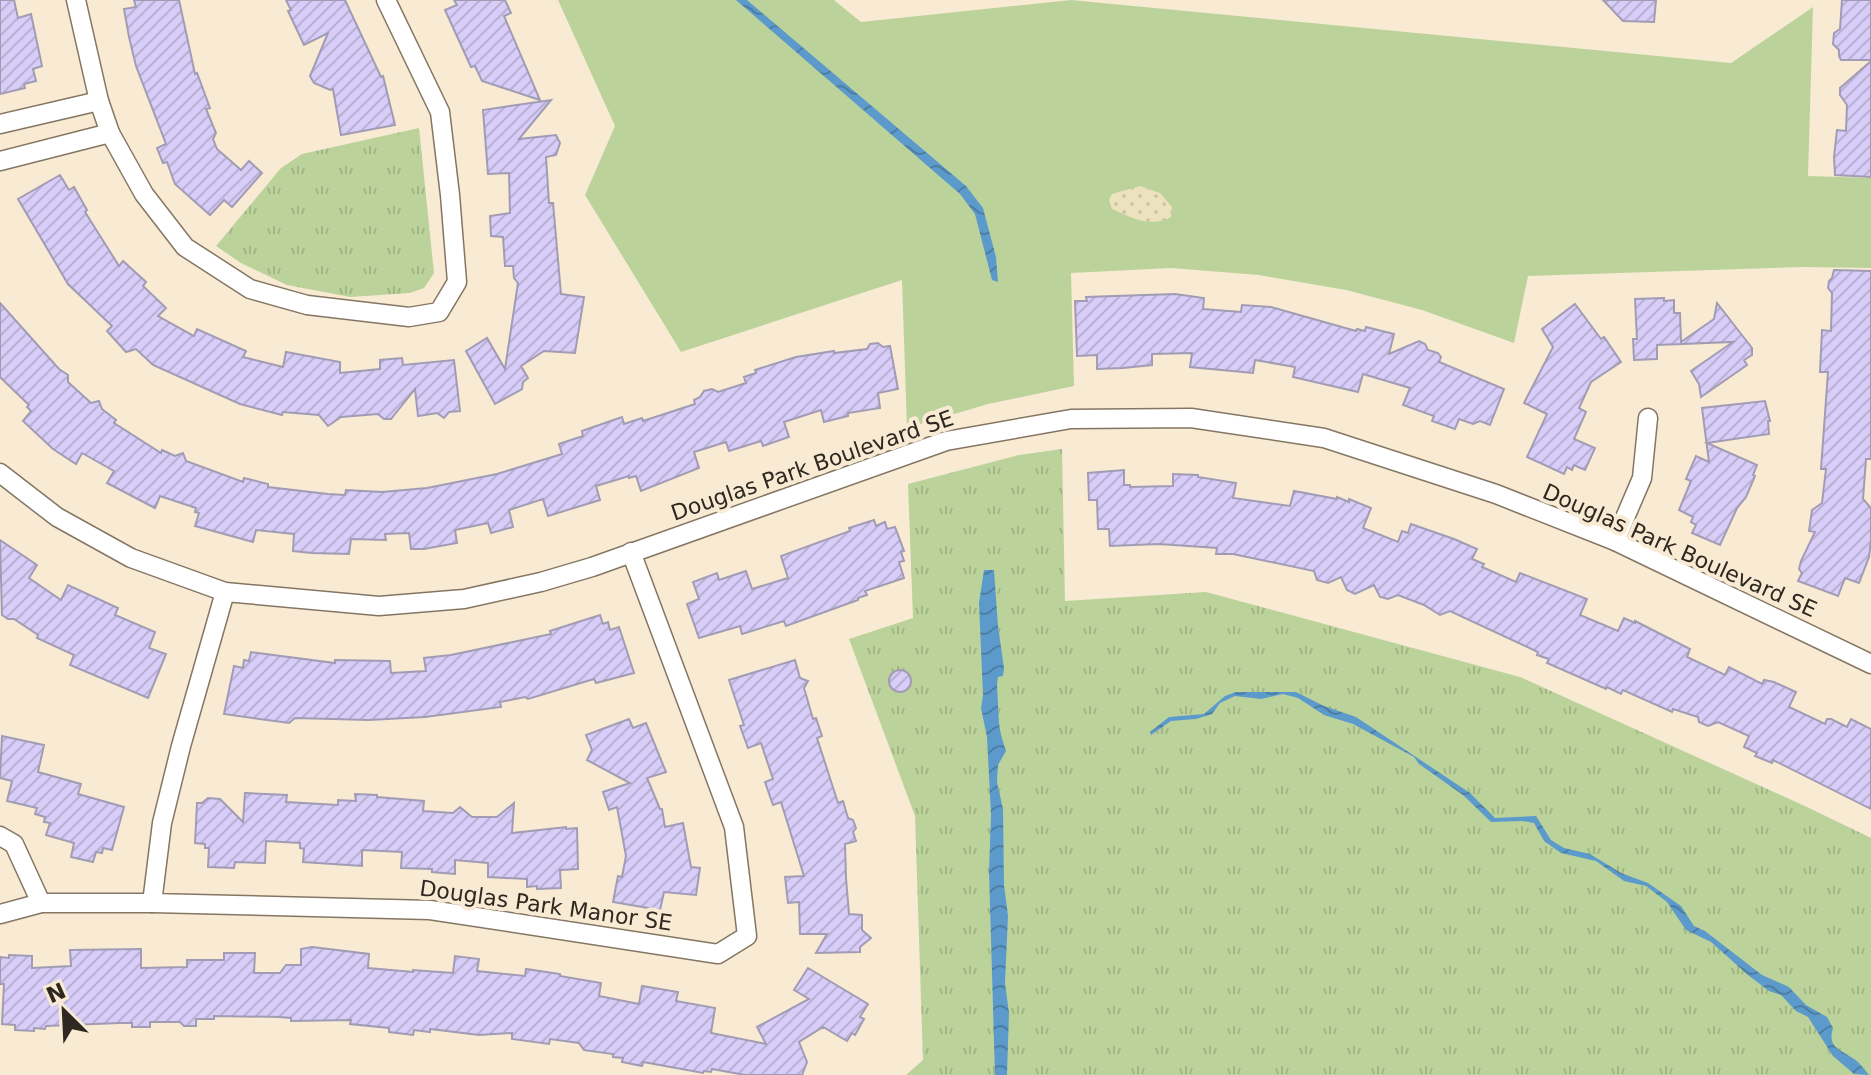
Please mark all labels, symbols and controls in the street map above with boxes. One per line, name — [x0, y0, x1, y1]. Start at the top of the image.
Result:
street label: Douglas Park Boulevard SE — [668, 405, 957, 526]
street label: Douglas Park Boulevard SE — [1539, 479, 1821, 622]
street label: Douglas Park Manor SE — [418, 875, 674, 936]
north arrow — [24, 971, 104, 1051]
text: N — [43, 978, 70, 1008]

